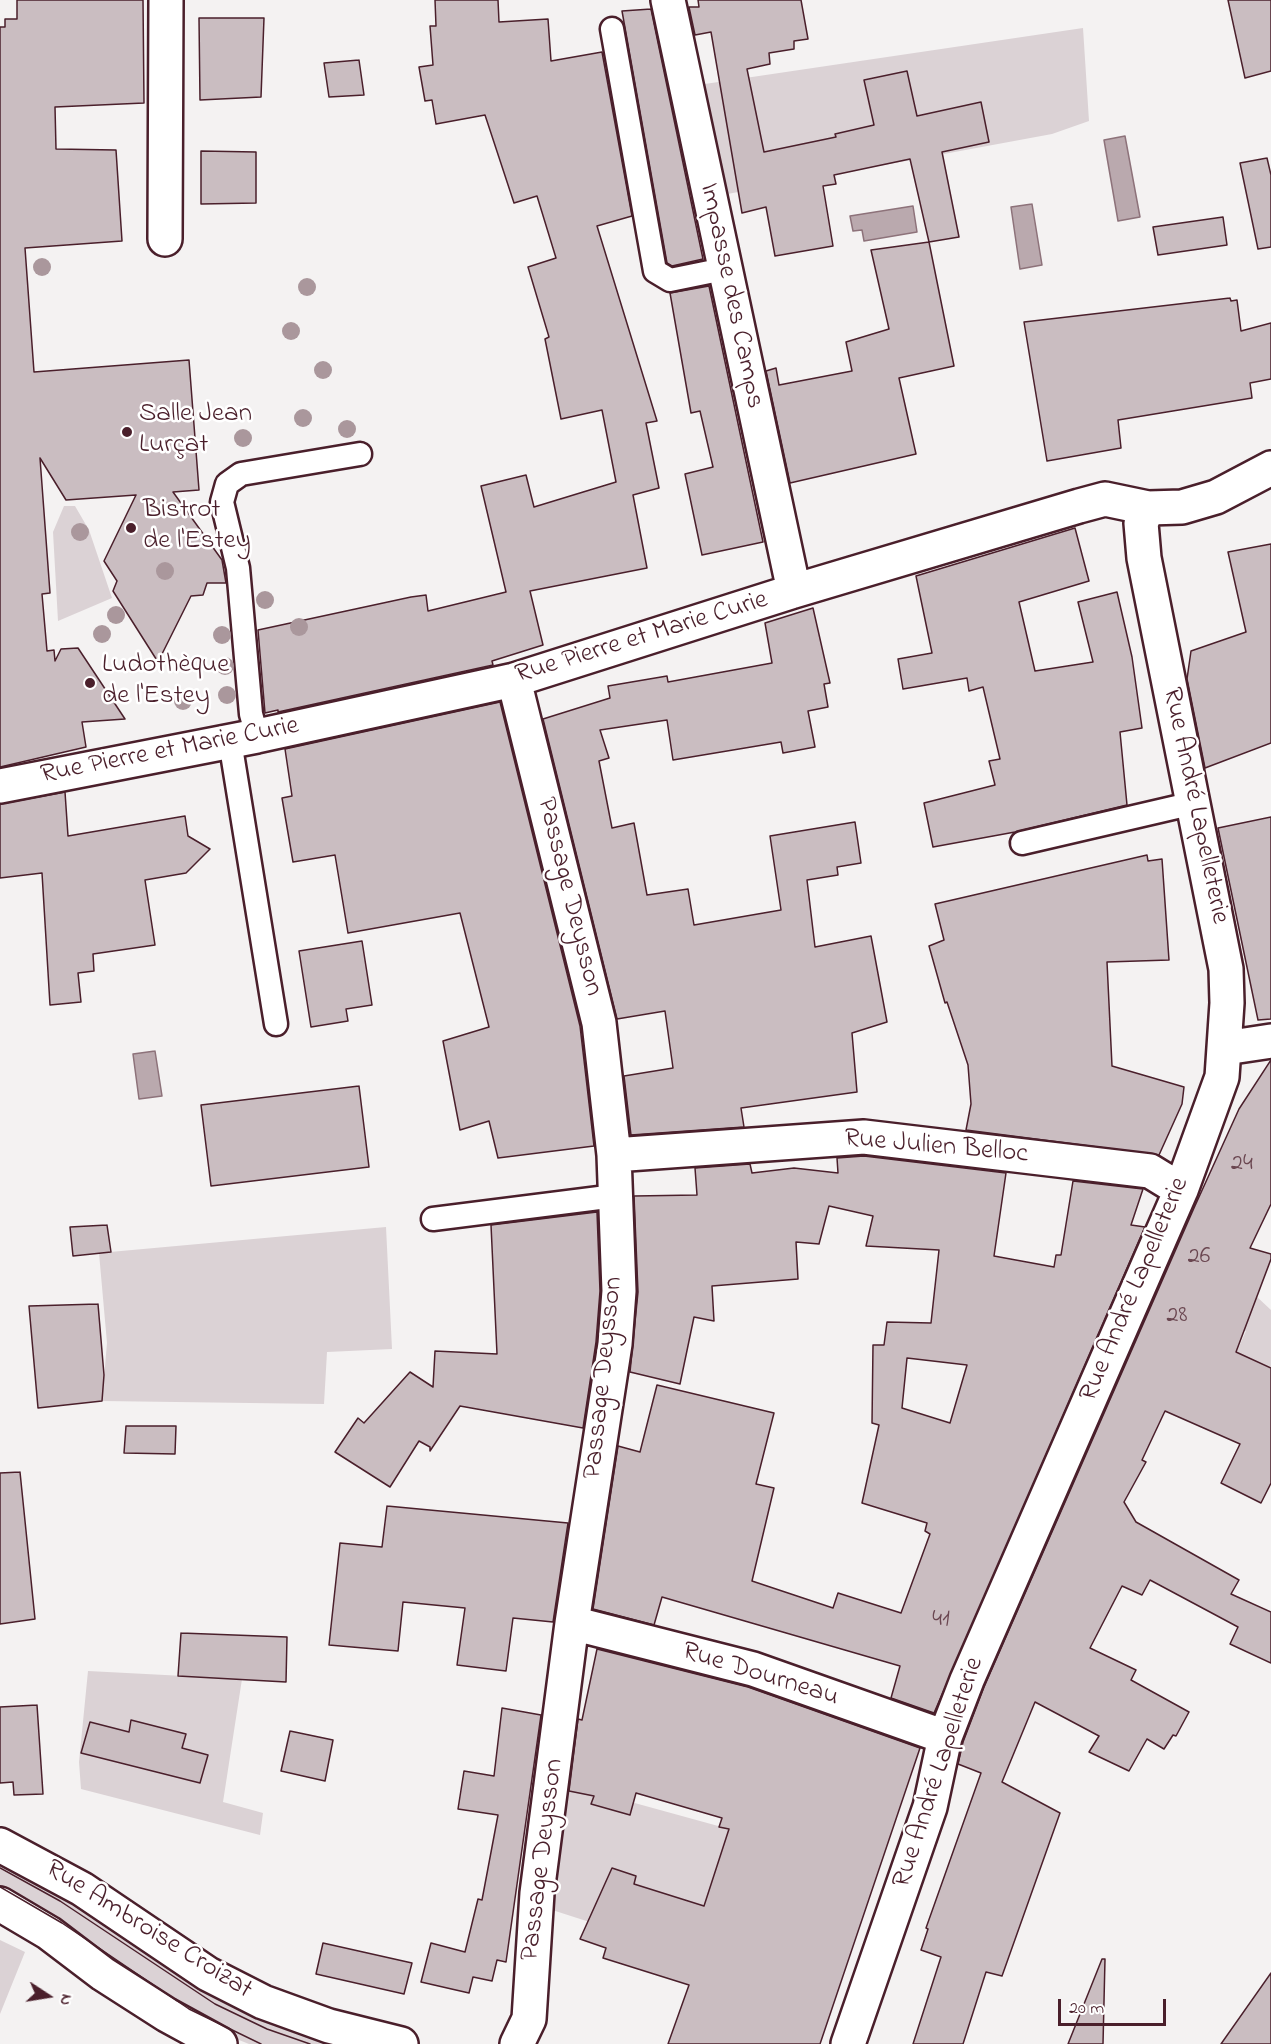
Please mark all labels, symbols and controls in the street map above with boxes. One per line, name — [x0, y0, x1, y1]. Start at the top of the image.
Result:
street label: Impasse des Camps — [690, 180, 770, 412]
place label: Salle Jean Lurçat — [139, 400, 252, 463]
marker: Salle Jean Lurçat — [120, 425, 134, 439]
place label: Bistrot de l'Estey — [143, 496, 251, 559]
marker: Bistrot de l'Estey — [124, 521, 138, 535]
street label: Rue Pierre et Marie Curie — [512, 585, 772, 693]
place label: Ludothèque de l'Estey — [102, 651, 229, 714]
marker: Ludothèque de l'Estey — [83, 676, 97, 690]
street label: Rue André Lapelleterie — [1153, 685, 1235, 927]
street label: Rue Pierre et Marie Curie — [38, 711, 302, 793]
street label: Passage Deysson — [528, 794, 608, 1000]
street label: Rue Julien Belloc — [843, 1124, 1029, 1172]
house number: 24 — [1231, 1151, 1253, 1179]
street label: Rue André Lapelleterie — [1074, 1173, 1198, 1407]
house number: 26 — [1188, 1244, 1210, 1272]
street label: Passage Deysson — [578, 1275, 632, 1481]
house number: 28 — [1167, 1303, 1187, 1331]
house number: 41 — [932, 1607, 950, 1635]
street label: Rue Dourneau — [678, 1637, 842, 1715]
street label: Rue André Lapelleterie — [887, 1654, 993, 1892]
street label: Passage Deysson — [516, 1757, 572, 1963]
street label: Rue Ambroise Croizat — [39, 1854, 257, 2008]
north arrow — [18, 1966, 78, 2026]
scale bar — [1061, 1987, 1169, 2025]
text: N — [53, 1992, 78, 2008]
text: 20 m — [1069, 1996, 1104, 2022]

